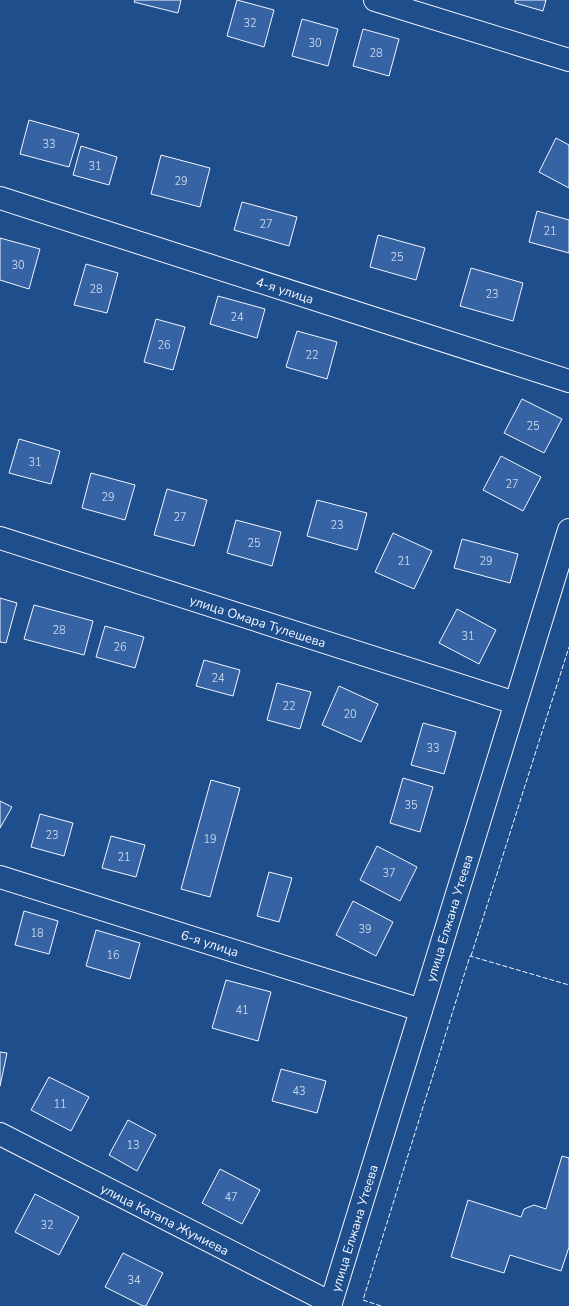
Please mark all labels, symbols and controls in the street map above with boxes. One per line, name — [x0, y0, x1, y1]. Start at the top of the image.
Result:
house number: 32 — [243, 16, 257, 31]
house number: 30 — [308, 36, 322, 51]
house number: 28 — [369, 46, 383, 61]
house number: 33 — [42, 137, 56, 152]
house number: 31 — [88, 159, 102, 174]
house number: 29 — [174, 174, 188, 189]
house number: 27 — [259, 217, 273, 232]
house number: 21 — [543, 224, 557, 239]
house number: 25 — [390, 250, 404, 265]
house number: 30 — [11, 258, 25, 273]
street label: 4-я улица — [253, 273, 316, 309]
house number: 28 — [89, 282, 103, 297]
house number: 23 — [485, 287, 499, 302]
house number: 24 — [230, 310, 244, 325]
house number: 26 — [157, 338, 171, 353]
house number: 22 — [305, 348, 319, 363]
house number: 25 — [526, 419, 540, 434]
house number: 31 — [28, 455, 42, 470]
house number: 27 — [505, 477, 519, 492]
house number: 29 — [101, 490, 115, 505]
house number: 27 — [173, 510, 187, 525]
house number: 23 — [330, 518, 344, 533]
house number: 25 — [247, 536, 261, 551]
house number: 21 — [397, 554, 411, 569]
house number: 29 — [479, 554, 493, 569]
street label: улица Омара Тулешева — [187, 591, 328, 653]
house number: 28 — [52, 623, 66, 638]
house number: 31 — [461, 629, 475, 644]
house number: 26 — [113, 640, 127, 655]
house number: 24 — [211, 671, 225, 686]
house number: 22 — [282, 699, 296, 714]
house number: 20 — [343, 707, 357, 722]
house number: 33 — [426, 741, 440, 756]
house number: 35 — [404, 798, 418, 813]
house number: 23 — [45, 828, 59, 843]
house number: 19 — [203, 832, 217, 847]
house number: 21 — [117, 850, 131, 865]
street label: улица Елжана Утеева — [422, 852, 478, 984]
house number: 37 — [382, 866, 396, 881]
house number: 39 — [358, 922, 372, 937]
house number: 18 — [30, 926, 44, 941]
street label: 6-я улица — [178, 926, 241, 962]
house number: 16 — [106, 948, 120, 963]
house number: 41 — [235, 1003, 249, 1018]
house number: 43 — [292, 1084, 306, 1099]
house number: 11 — [53, 1097, 67, 1112]
house number: 13 — [126, 1138, 140, 1153]
street label: улица Елжана Утеева — [327, 1162, 383, 1294]
street label: улица Катапа Жумиева — [97, 1180, 232, 1260]
house number: 47 — [224, 1190, 238, 1205]
house number: 32 — [40, 1218, 54, 1233]
house number: 34 — [127, 1273, 141, 1288]

